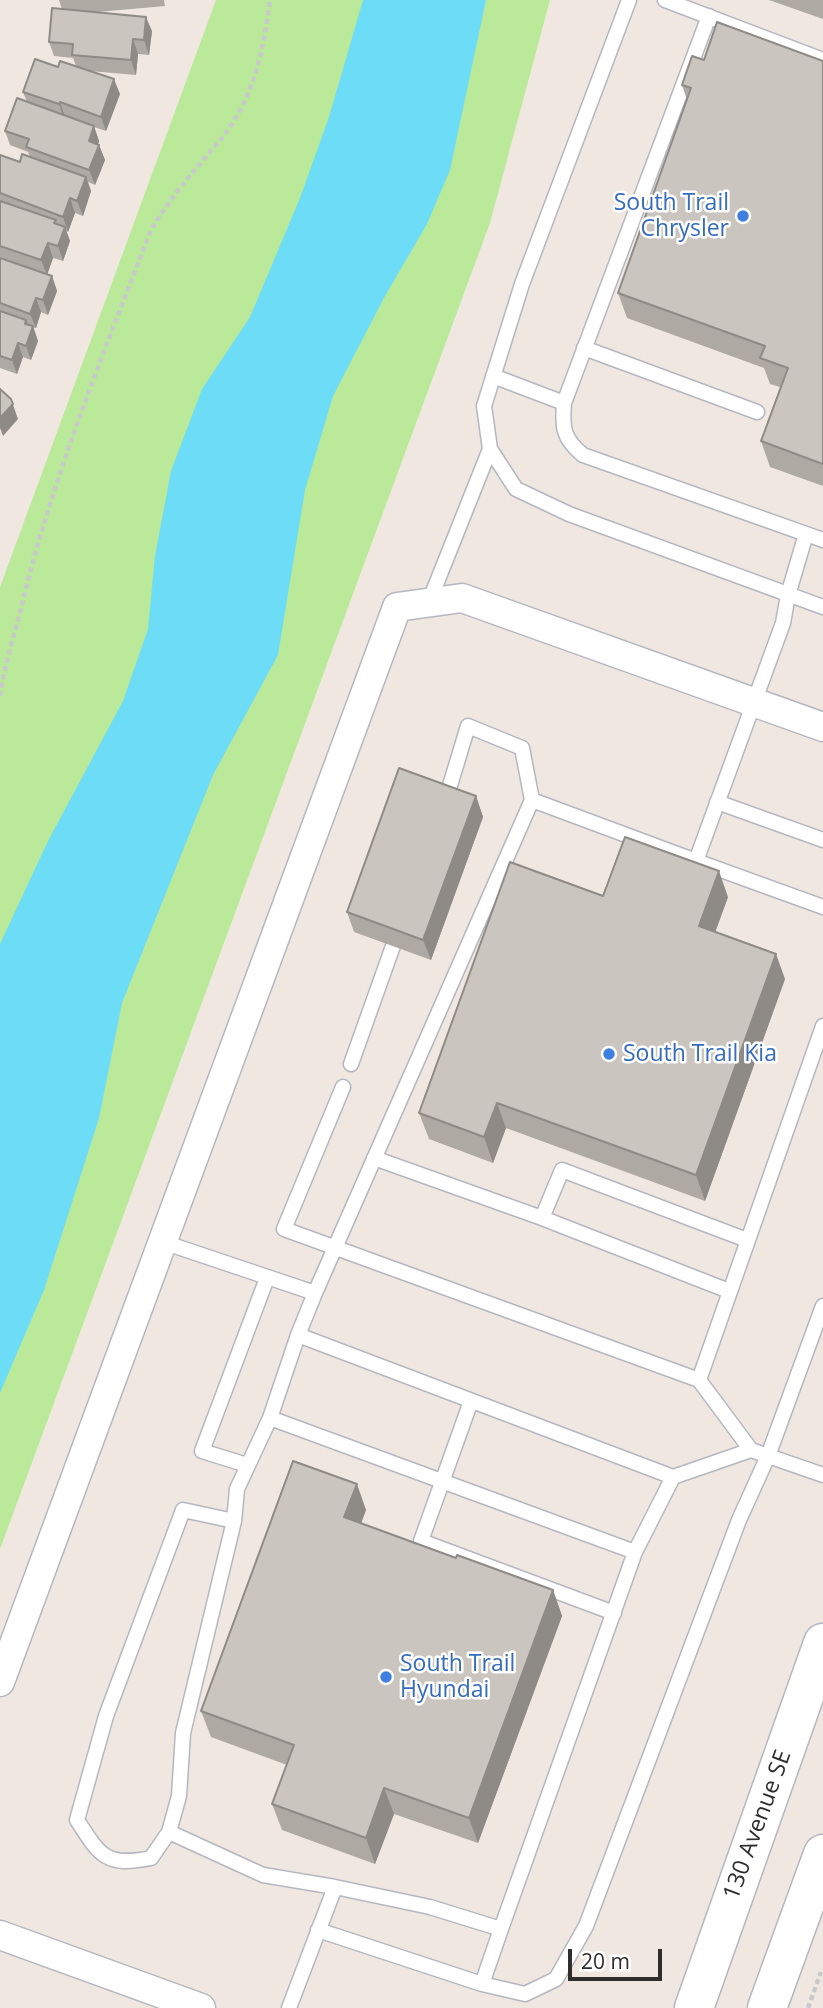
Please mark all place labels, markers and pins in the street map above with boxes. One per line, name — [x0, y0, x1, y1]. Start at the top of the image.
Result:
place label: South Trail Chrysler — [614, 189, 729, 243]
marker: South Trail Chrysler — [735, 208, 751, 224]
place label: South Trail Kia — [623, 1040, 777, 1068]
marker: South Trail Kia — [601, 1046, 617, 1062]
place label: South Trail Hyundai — [400, 1650, 515, 1704]
marker: South Trail Hyundai — [378, 1669, 394, 1685]

